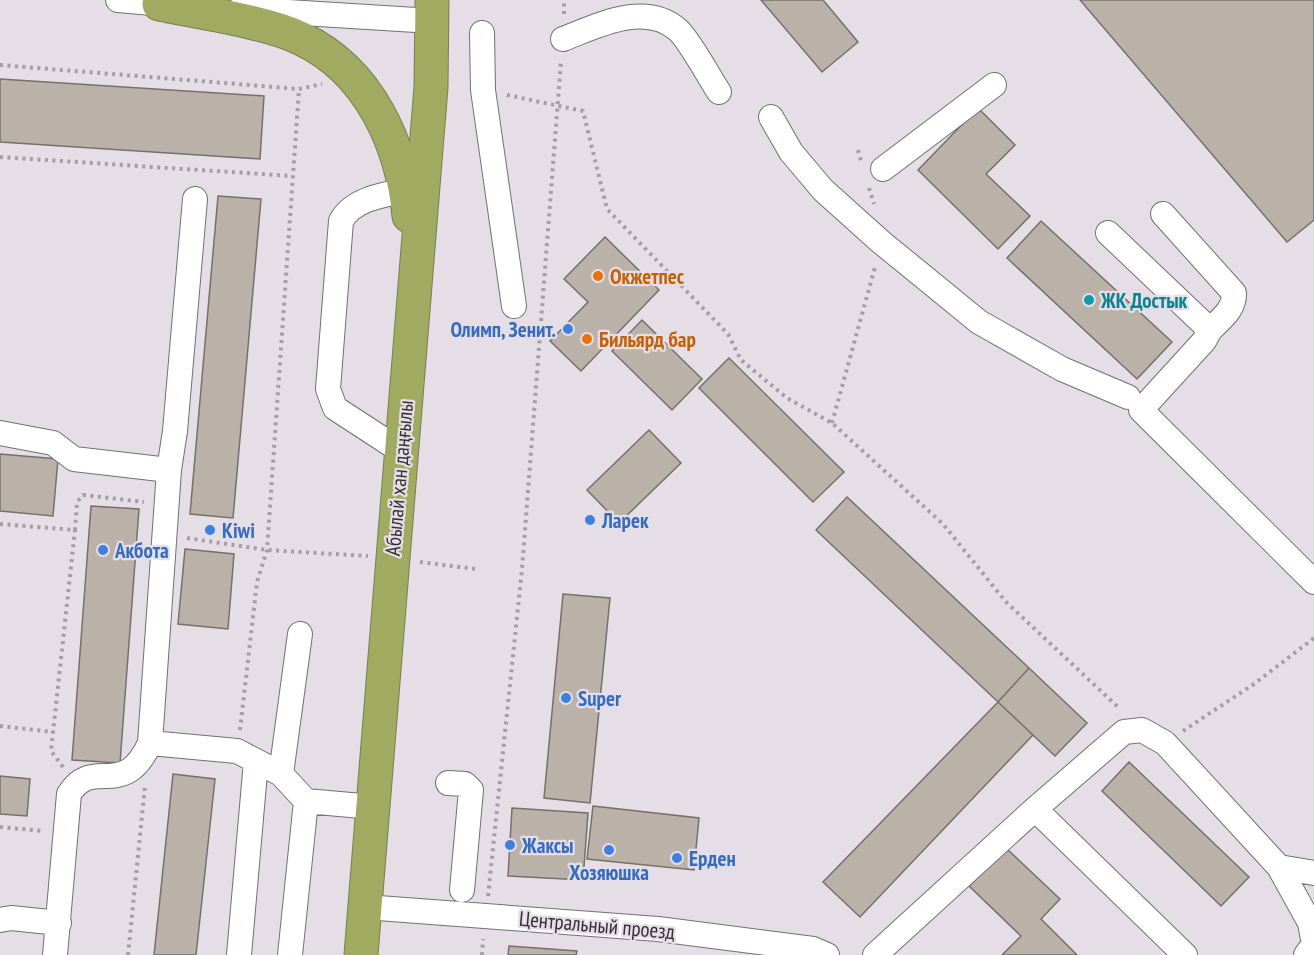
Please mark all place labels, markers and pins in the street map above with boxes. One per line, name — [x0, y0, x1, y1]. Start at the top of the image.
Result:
place label: Окжетпес — [610, 263, 685, 290]
marker: Окжетпес — [591, 269, 605, 283]
place label: ЖК Достык — [1100, 287, 1188, 314]
marker: ЖК Достык — [1082, 293, 1096, 307]
place label: Олимп, Зенит. — [451, 316, 556, 343]
marker: Олимп, Зенит. — [561, 322, 575, 336]
place label: Бильярд бар — [599, 326, 696, 353]
marker: Бильярд бар — [580, 332, 594, 346]
place label: Ларек — [601, 507, 649, 534]
marker: Ларек — [583, 513, 597, 527]
place label: Kiwi — [222, 517, 255, 544]
marker: Kiwi — [203, 523, 217, 537]
place label: Акбота — [114, 537, 169, 564]
marker: Акбота — [96, 543, 110, 557]
place label: Super — [578, 685, 622, 712]
marker: Super — [559, 691, 573, 705]
place label: Жаксы — [521, 832, 574, 859]
marker: Жаксы — [503, 838, 517, 852]
marker: Хозяюшка — [602, 843, 616, 857]
place label: Ерден — [689, 845, 736, 872]
marker: Ерден — [670, 851, 684, 865]
place label: Хозяюшка — [569, 859, 649, 886]

